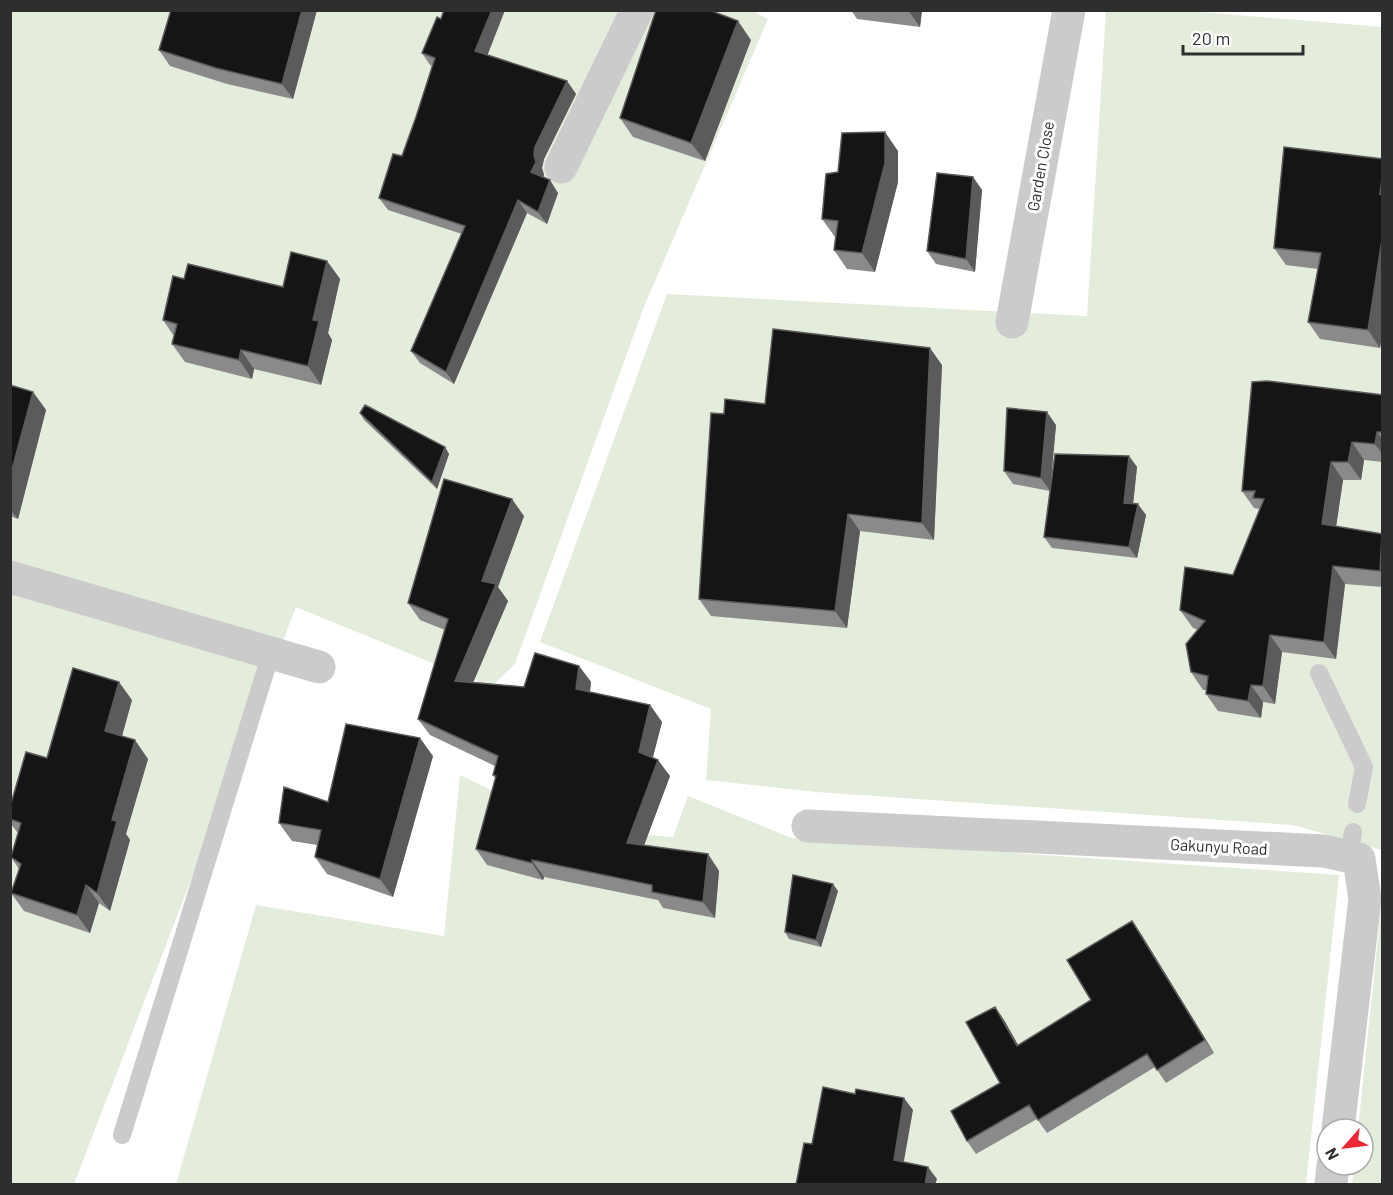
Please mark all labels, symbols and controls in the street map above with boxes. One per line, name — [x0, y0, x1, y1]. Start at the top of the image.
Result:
scale bar — [1183, 18, 1303, 56]
text: 20 m — [1192, 27, 1230, 49]
street label: Garden Close — [1023, 120, 1057, 212]
street label: Gakunyu Road — [1170, 834, 1268, 858]
north arrow — [1315, 1117, 1375, 1177]
text: N — [1320, 1145, 1342, 1163]

